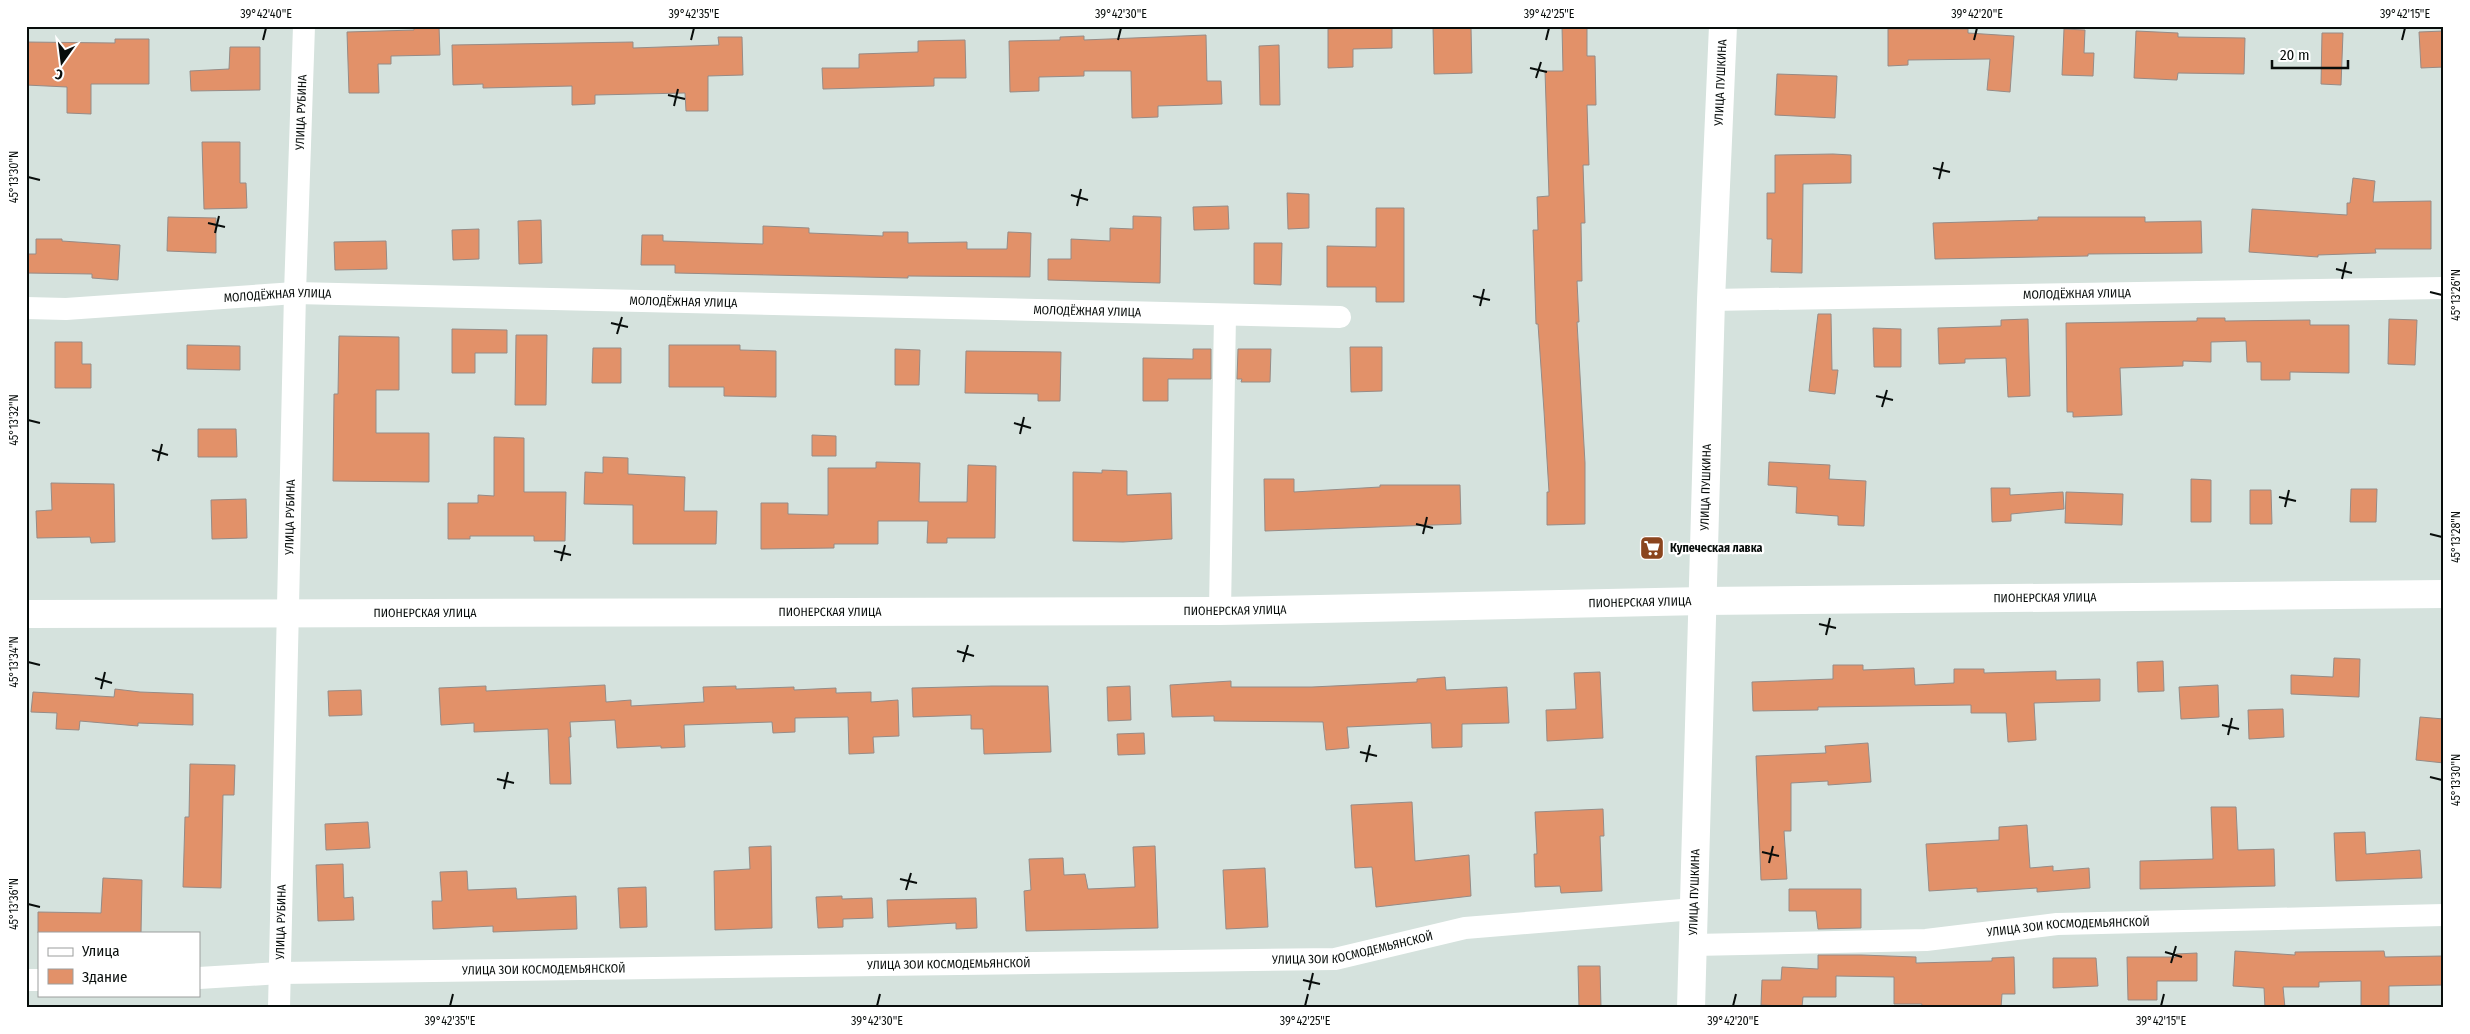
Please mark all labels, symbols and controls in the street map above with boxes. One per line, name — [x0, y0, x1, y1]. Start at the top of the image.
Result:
text: 39°42'40"E — [240, 7, 292, 21]
text: 39°42'35"E — [669, 7, 720, 21]
text: 39°42'30"E — [1095, 7, 1147, 21]
text: 39°42'25"E — [1524, 7, 1575, 21]
text: 39°42'20"E — [1951, 7, 2003, 21]
text: 39°42'15"E — [2380, 7, 2430, 21]
north arrow — [38, 38, 88, 88]
street label: УЛИЦА ПУШКИНА — [1712, 38, 1729, 127]
scale bar — [2272, 38, 2349, 70]
text: 20 m — [2280, 46, 2310, 64]
text: С — [53, 65, 65, 83]
street label: УЛИЦА РУБИНА — [293, 74, 309, 151]
text: 45°13'30"N — [7, 151, 21, 203]
text: 45°13'26"N — [2449, 269, 2463, 321]
street label: МОЛОДЁЖНАЯ УЛИЦА — [223, 286, 332, 305]
street label: МОЛОДЁЖНАЯ УЛИЦА — [2023, 286, 2132, 302]
street label: МОЛОДЁЖНАЯ УЛИЦА — [629, 294, 738, 310]
street label: МОЛОДЁЖНАЯ УЛИЦА — [1033, 303, 1142, 319]
text: 45°13'32"N — [7, 394, 21, 446]
street label: УЛИЦА ПУШКИНА — [1697, 443, 1714, 532]
street label: УЛИЦА РУБИНА — [282, 479, 298, 556]
text: 45°13'28"N — [2449, 511, 2463, 563]
supermarket icon: Купеческая лавка — [1639, 535, 1665, 561]
place label: Купеческая лавка — [1670, 541, 1763, 555]
street label: ПИОНЕРСКАЯ УЛИЦА — [1993, 590, 2097, 605]
street label: ПИОНЕРСКАЯ УЛИЦА — [1588, 594, 1692, 610]
street label: ПИОНЕРСКАЯ УЛИЦА — [1183, 603, 1287, 618]
street label: ПИОНЕРСКАЯ УЛИЦА — [778, 605, 882, 619]
street label: ПИОНЕРСКАЯ УЛИЦА — [373, 606, 477, 620]
text: 45°13'34"N — [7, 636, 21, 688]
text: 45°13'30"N — [2449, 754, 2463, 806]
street label: УЛИЦА ПУШКИНА — [1686, 848, 1703, 937]
text: 45°13'36"N — [7, 878, 21, 930]
street label: УЛИЦА РУБИНА — [273, 883, 289, 961]
street label: УЛИЦА ЗОИ КОСМОДЕМЬЯНСКОЙ — [1985, 914, 2150, 940]
street label: УЛИЦА ЗОИ КОСМОДЕМЬЯНСКОЙ — [1271, 928, 1434, 967]
legend — [38, 932, 200, 996]
text: Улица — [81, 942, 120, 960]
street label: УЛИЦА ЗОИ КОСМОДЕМЬЯНСКОЙ — [866, 955, 1031, 972]
street label: УЛИЦА ЗОИ КОСМОДЕМЬЯНСКОЙ — [461, 960, 626, 978]
text: Здание — [82, 968, 128, 986]
text: 39°42'35"E — [425, 1014, 476, 1028]
text: 39°42'30"E — [851, 1014, 903, 1028]
text: 39°42'25"E — [1280, 1014, 1331, 1028]
text: 39°42'20"E — [1707, 1014, 1759, 1028]
text: 39°42'15"E — [2136, 1014, 2186, 1028]

